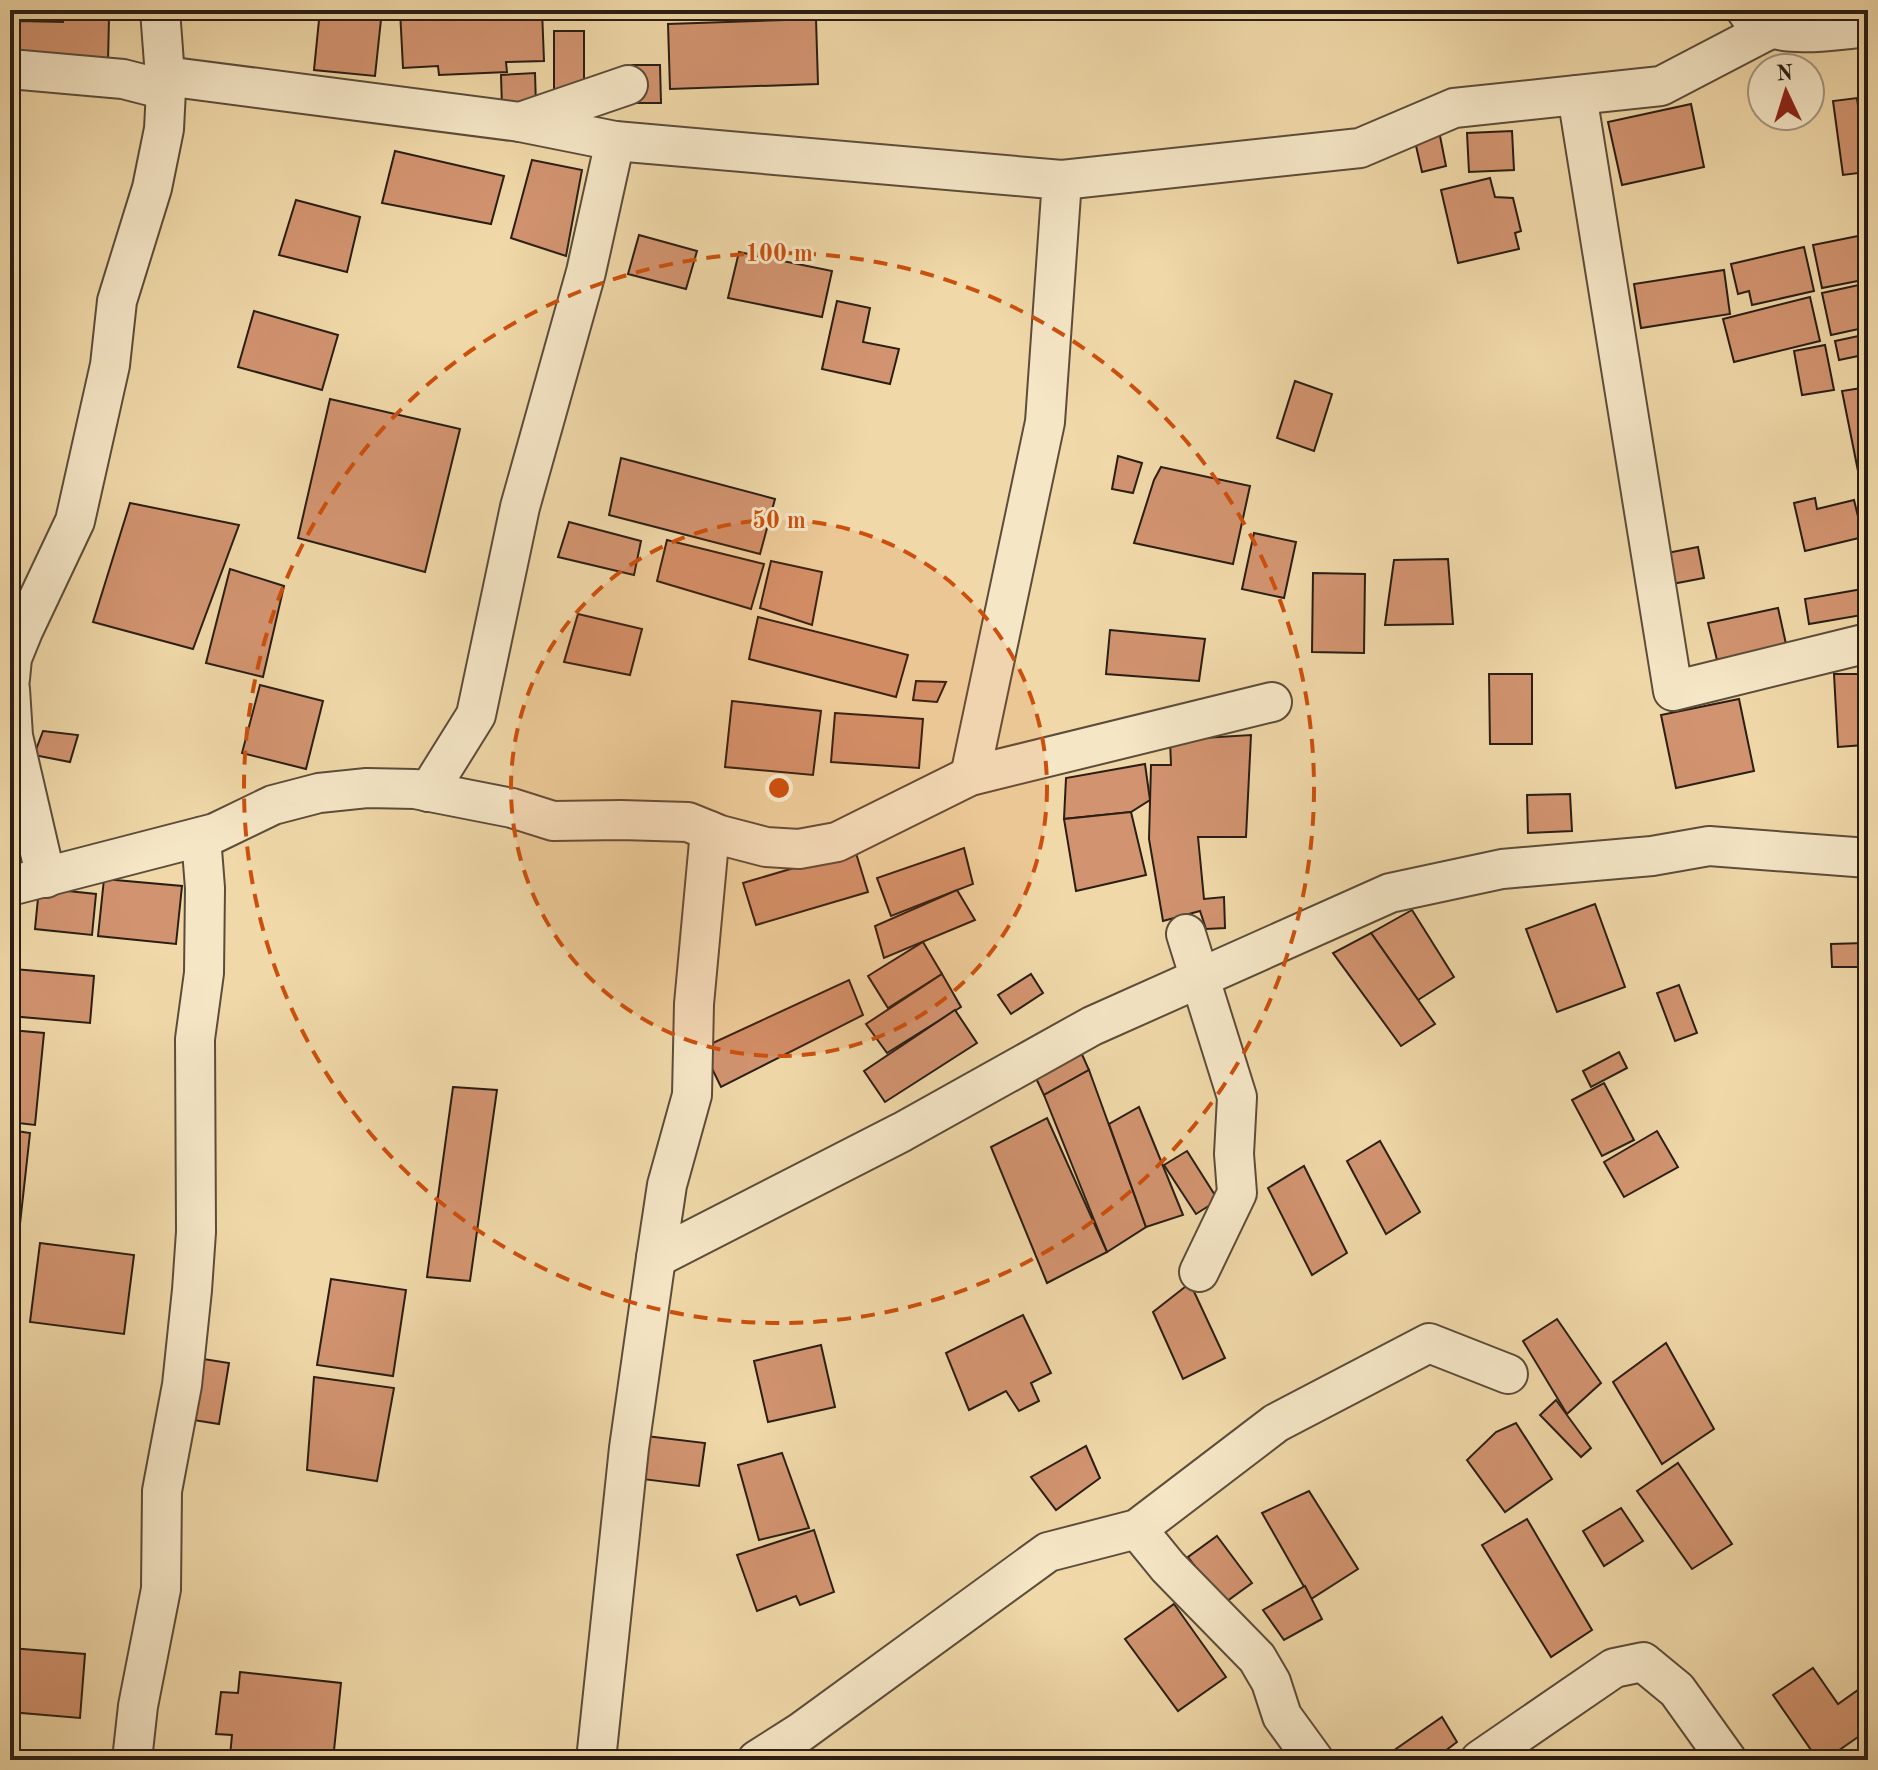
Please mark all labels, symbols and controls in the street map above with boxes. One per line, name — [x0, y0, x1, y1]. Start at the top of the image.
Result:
north arrow — [1746, 52, 1826, 132]
text: N — [1776, 62, 1794, 86]
text: 100 m — [745, 243, 813, 267]
text: 50 m — [752, 509, 806, 534]
centre of rings — [765, 774, 793, 802]

